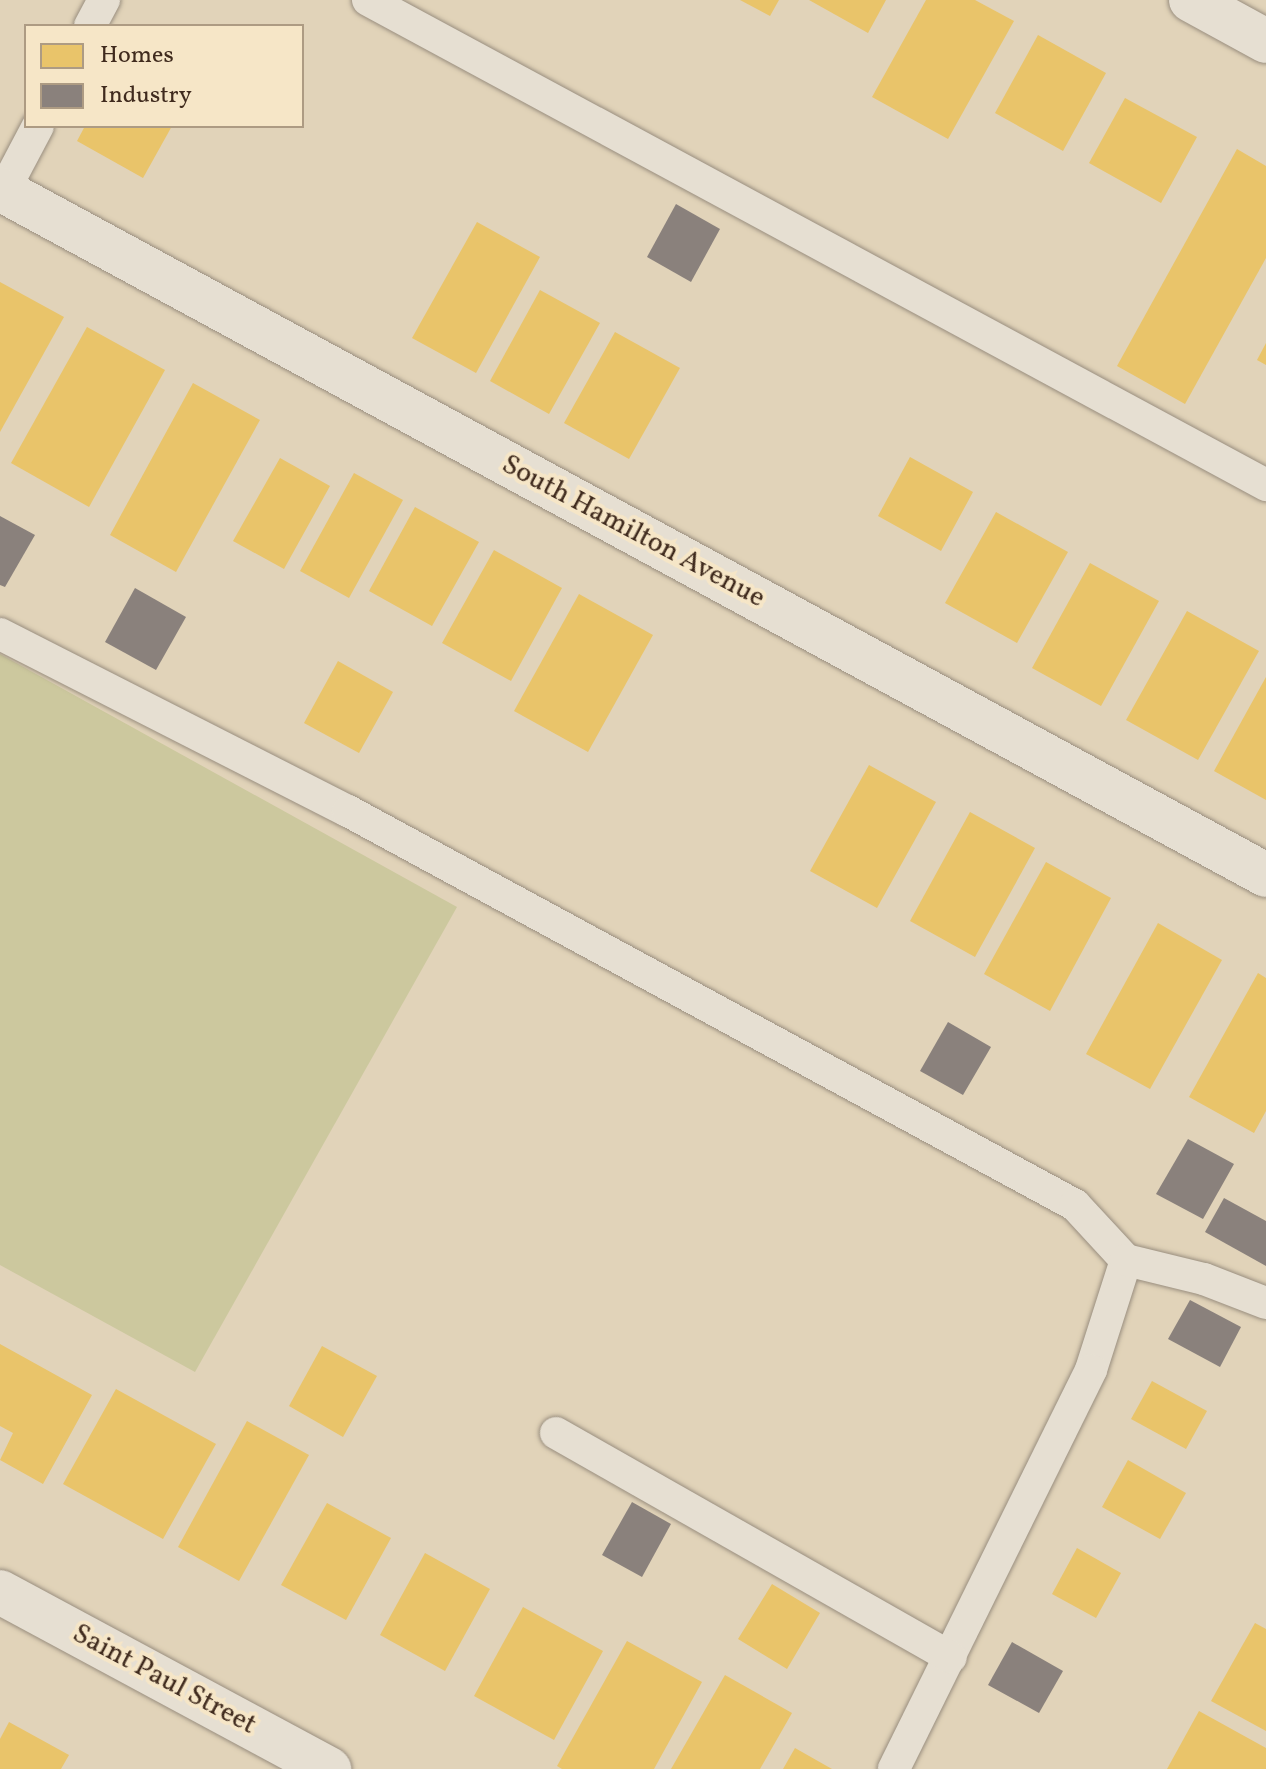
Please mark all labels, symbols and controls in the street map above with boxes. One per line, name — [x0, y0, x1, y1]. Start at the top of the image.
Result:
legend — [24, 24, 304, 128]
text: Homes — [100, 39, 174, 73]
text: Industry — [100, 79, 192, 113]
street label: South Hamilton Avenue — [496, 448, 770, 616]
street label: Saint Paul Street — [66, 1617, 262, 1743]

